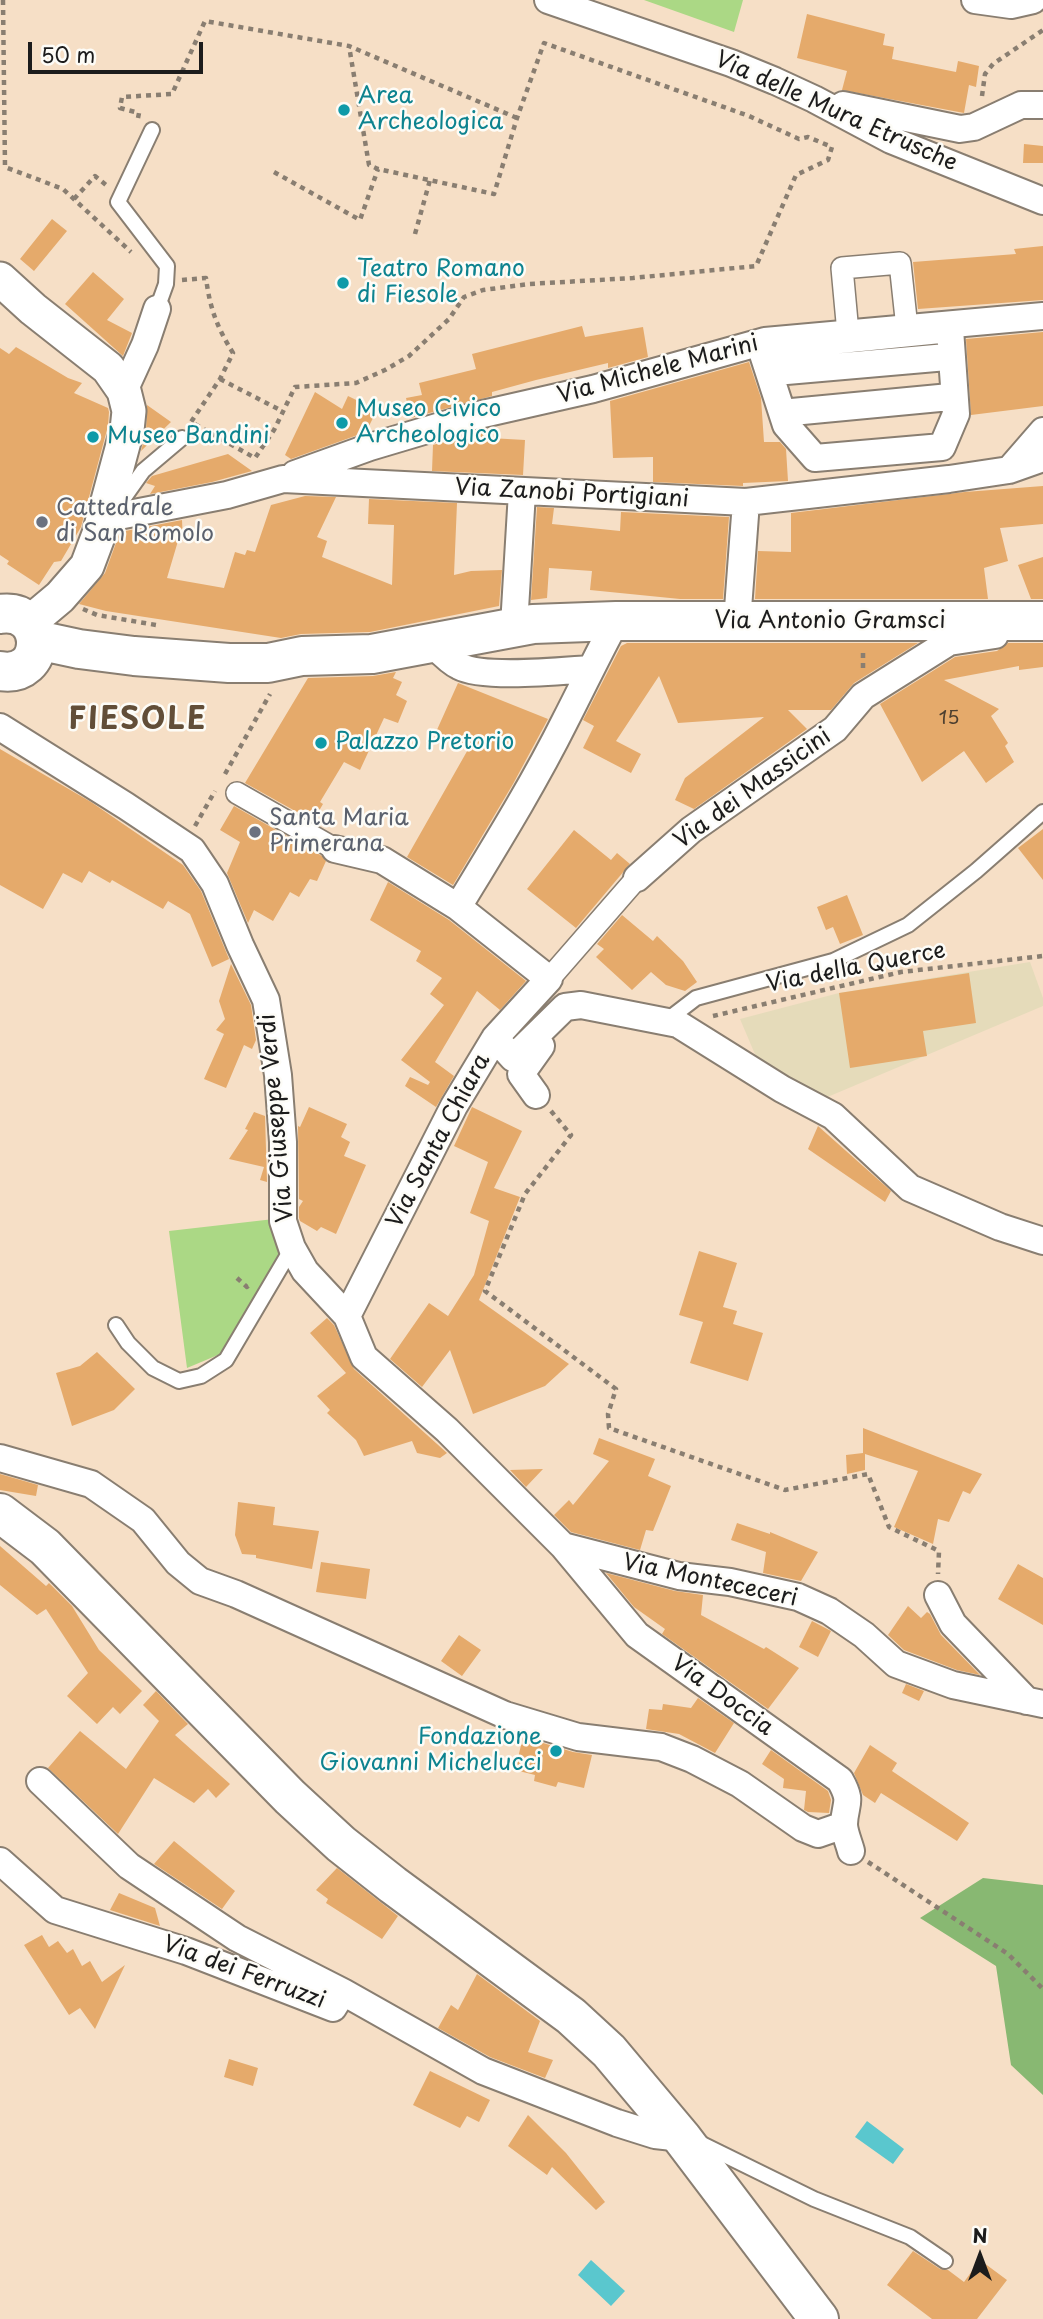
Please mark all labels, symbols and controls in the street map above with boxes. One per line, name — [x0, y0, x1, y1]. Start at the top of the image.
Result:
scale bar — [32, 28, 206, 72]
text: 50 m — [41, 38, 95, 70]
street label: Via delle Mura Etrusche — [711, 46, 961, 178]
place label: Area Archeologica — [358, 83, 503, 137]
marker: Area Archeologica — [336, 102, 352, 118]
place label: Teatro Romano di Fiesole — [357, 256, 525, 310]
marker: Teatro Romano di Fiesole — [335, 275, 351, 291]
street label: Via Michele Marini — [554, 330, 762, 410]
place label: Museo Civico Archeologico — [356, 396, 501, 450]
marker: Museo Civico Archeologico — [334, 415, 350, 431]
place label: Museo Bandini — [107, 423, 270, 451]
marker: Museo Bandini — [85, 429, 101, 445]
street label: Via Zanobi Portigiani — [454, 474, 690, 514]
place label: Cattedrale di San Romolo — [56, 495, 214, 549]
marker: Cattedrale di San Romolo — [34, 514, 50, 530]
street label: Via Antonio Gramsci — [714, 608, 946, 636]
district label: FIESOLE — [70, 703, 206, 739]
house number: 15 — [939, 708, 959, 730]
street label: Via dei Massicini — [669, 723, 837, 855]
place label: Palazzo Pretorio — [335, 729, 514, 757]
marker: Palazzo Pretorio — [313, 735, 329, 751]
place label: Santa Maria Primerana — [269, 805, 409, 859]
marker: Santa Maria Primerana — [247, 824, 263, 840]
street label: Via della Querce — [764, 937, 948, 999]
street label: Via Giuseppe Verdi — [254, 1013, 300, 1223]
street label: Via Santa Chiara — [381, 1049, 497, 1233]
street label: Via Montececeri — [620, 1549, 800, 1613]
street label: Via Doccia — [666, 1650, 778, 1742]
place label: Fondazione Giovanni Michelucci — [320, 1724, 542, 1778]
marker: Fondazione Giovanni Michelucci — [548, 1743, 564, 1759]
street label: Via dei Ferruzzi — [159, 1931, 329, 2015]
north arrow — [945, 2221, 1015, 2291]
text: N — [972, 2221, 988, 2249]

